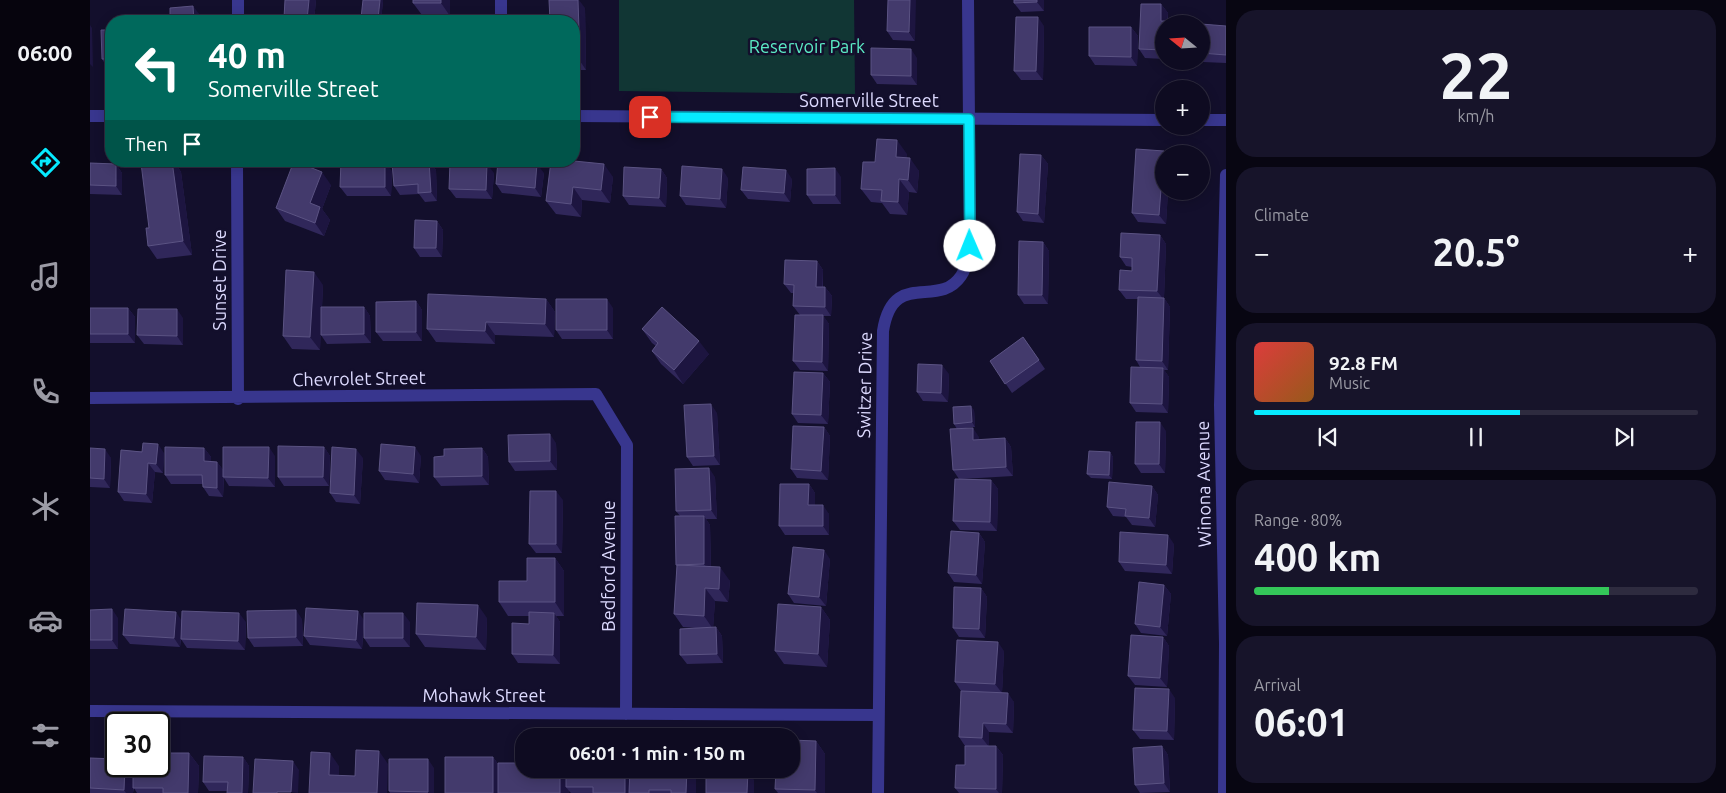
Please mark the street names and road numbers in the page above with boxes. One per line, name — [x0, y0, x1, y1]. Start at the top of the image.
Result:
street label: Somerville Street — [799, 90, 939, 110]
street label: Sunset Drive — [209, 229, 229, 331]
street label: Switzer Drive — [853, 332, 875, 438]
street label: Chevrolet Street — [292, 367, 426, 389]
street label: Winona Avenue — [1192, 421, 1214, 547]
street label: Bedford Avenue — [598, 500, 618, 632]
street label: Mohawk Street — [422, 685, 546, 705]

